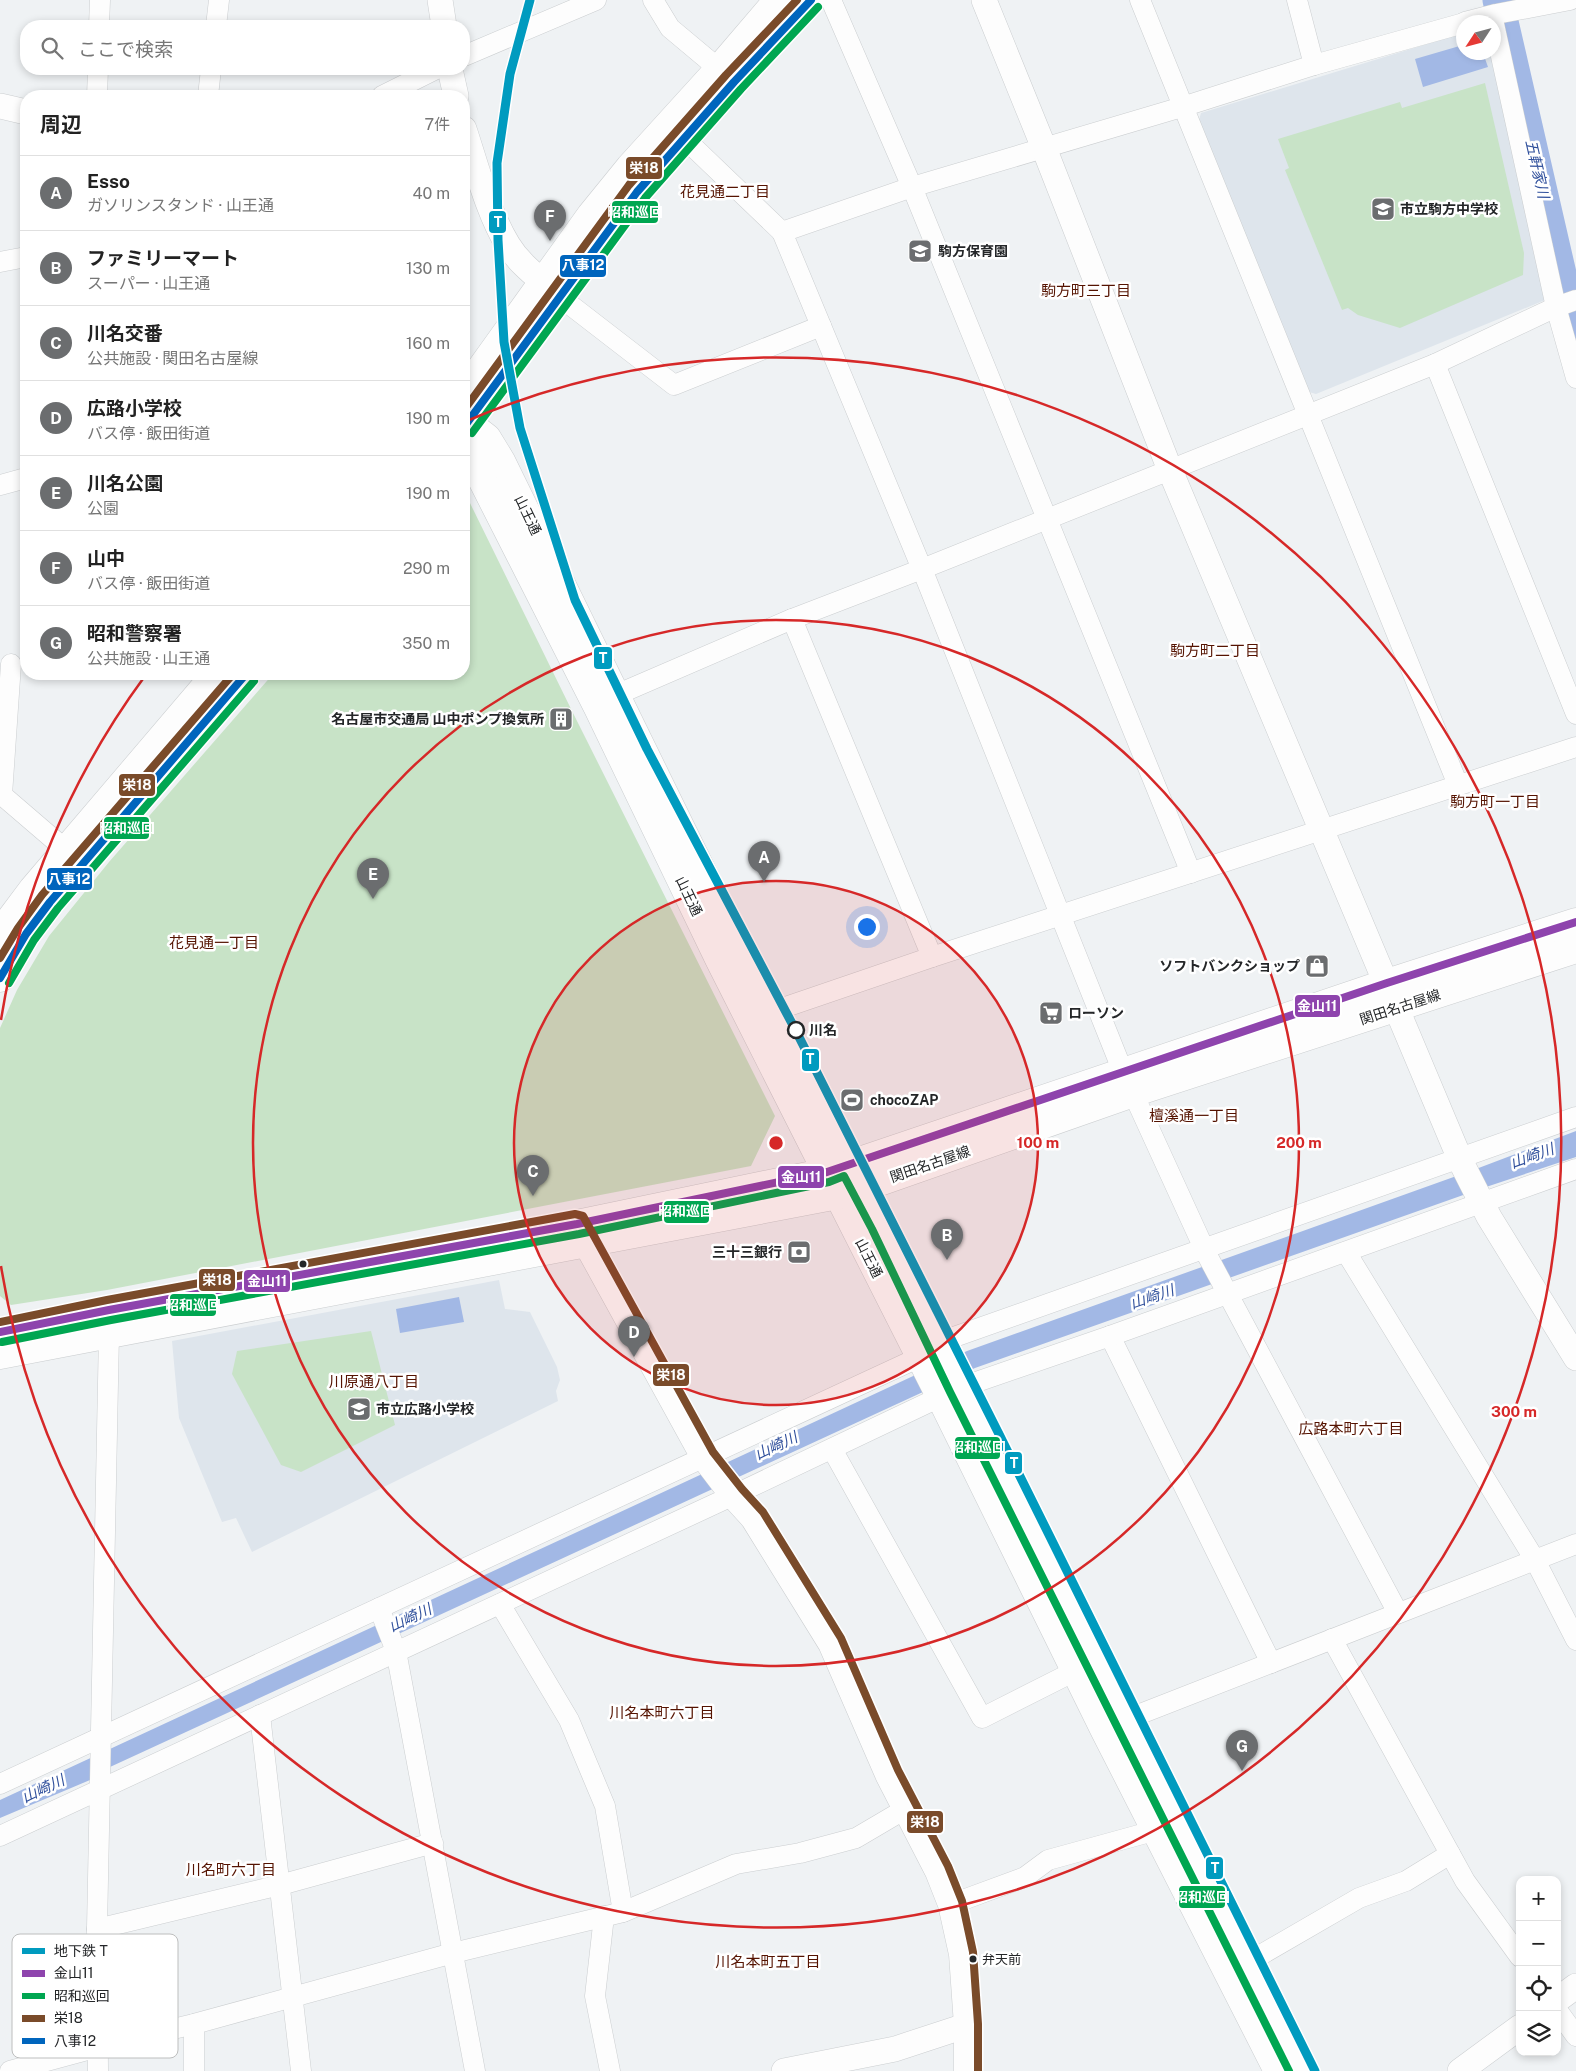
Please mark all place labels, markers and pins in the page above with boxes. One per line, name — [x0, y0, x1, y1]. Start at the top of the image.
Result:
school or university icon: 市立駒方中学校 — [1370, 196, 1396, 222]
pin: F — [534, 200, 566, 241]
place label: 市立駒方中学校 — [1400, 201, 1498, 217]
school or university icon: 駒方保育園 — [907, 238, 933, 264]
place label: 駒方保育園 — [938, 243, 1008, 259]
building icon: 名古屋市交通局 山中ポンプ換気所 — [548, 706, 574, 732]
place label: 名古屋市交通局 山中ポンプ換気所 — [331, 711, 544, 727]
pin: A — [748, 841, 780, 882]
pin: E — [357, 858, 389, 899]
shop icon: ソフトバンクショップ — [1304, 953, 1330, 979]
place label: ソフトバンクショップ — [1159, 958, 1300, 974]
supermarket icon: ローソン — [1038, 1000, 1064, 1026]
place label: ローソン — [1068, 1005, 1124, 1021]
marker: 川名 — [787, 1021, 805, 1039]
place label: 川名 — [809, 1022, 837, 1038]
sports icon: chocoZAP — [839, 1087, 865, 1113]
place label: chocoZAP — [870, 1092, 938, 1108]
centre of rings — [767, 1134, 785, 1152]
pin: C — [517, 1155, 549, 1196]
pin: B — [931, 1219, 963, 1260]
bank icon: 三十三銀行 — [786, 1239, 812, 1265]
place label: 三十三銀行 — [712, 1244, 782, 1260]
unlabelled marker — [298, 1259, 308, 1269]
pin: D — [618, 1316, 650, 1357]
school or university icon: 市立広路小学校 — [346, 1396, 372, 1422]
place label: 市立広路小学校 — [376, 1401, 474, 1417]
pin: G — [1226, 1730, 1258, 1771]
place label: 弁天前 — [982, 1952, 1021, 1967]
marker: 弁天前 — [968, 1954, 978, 1964]

